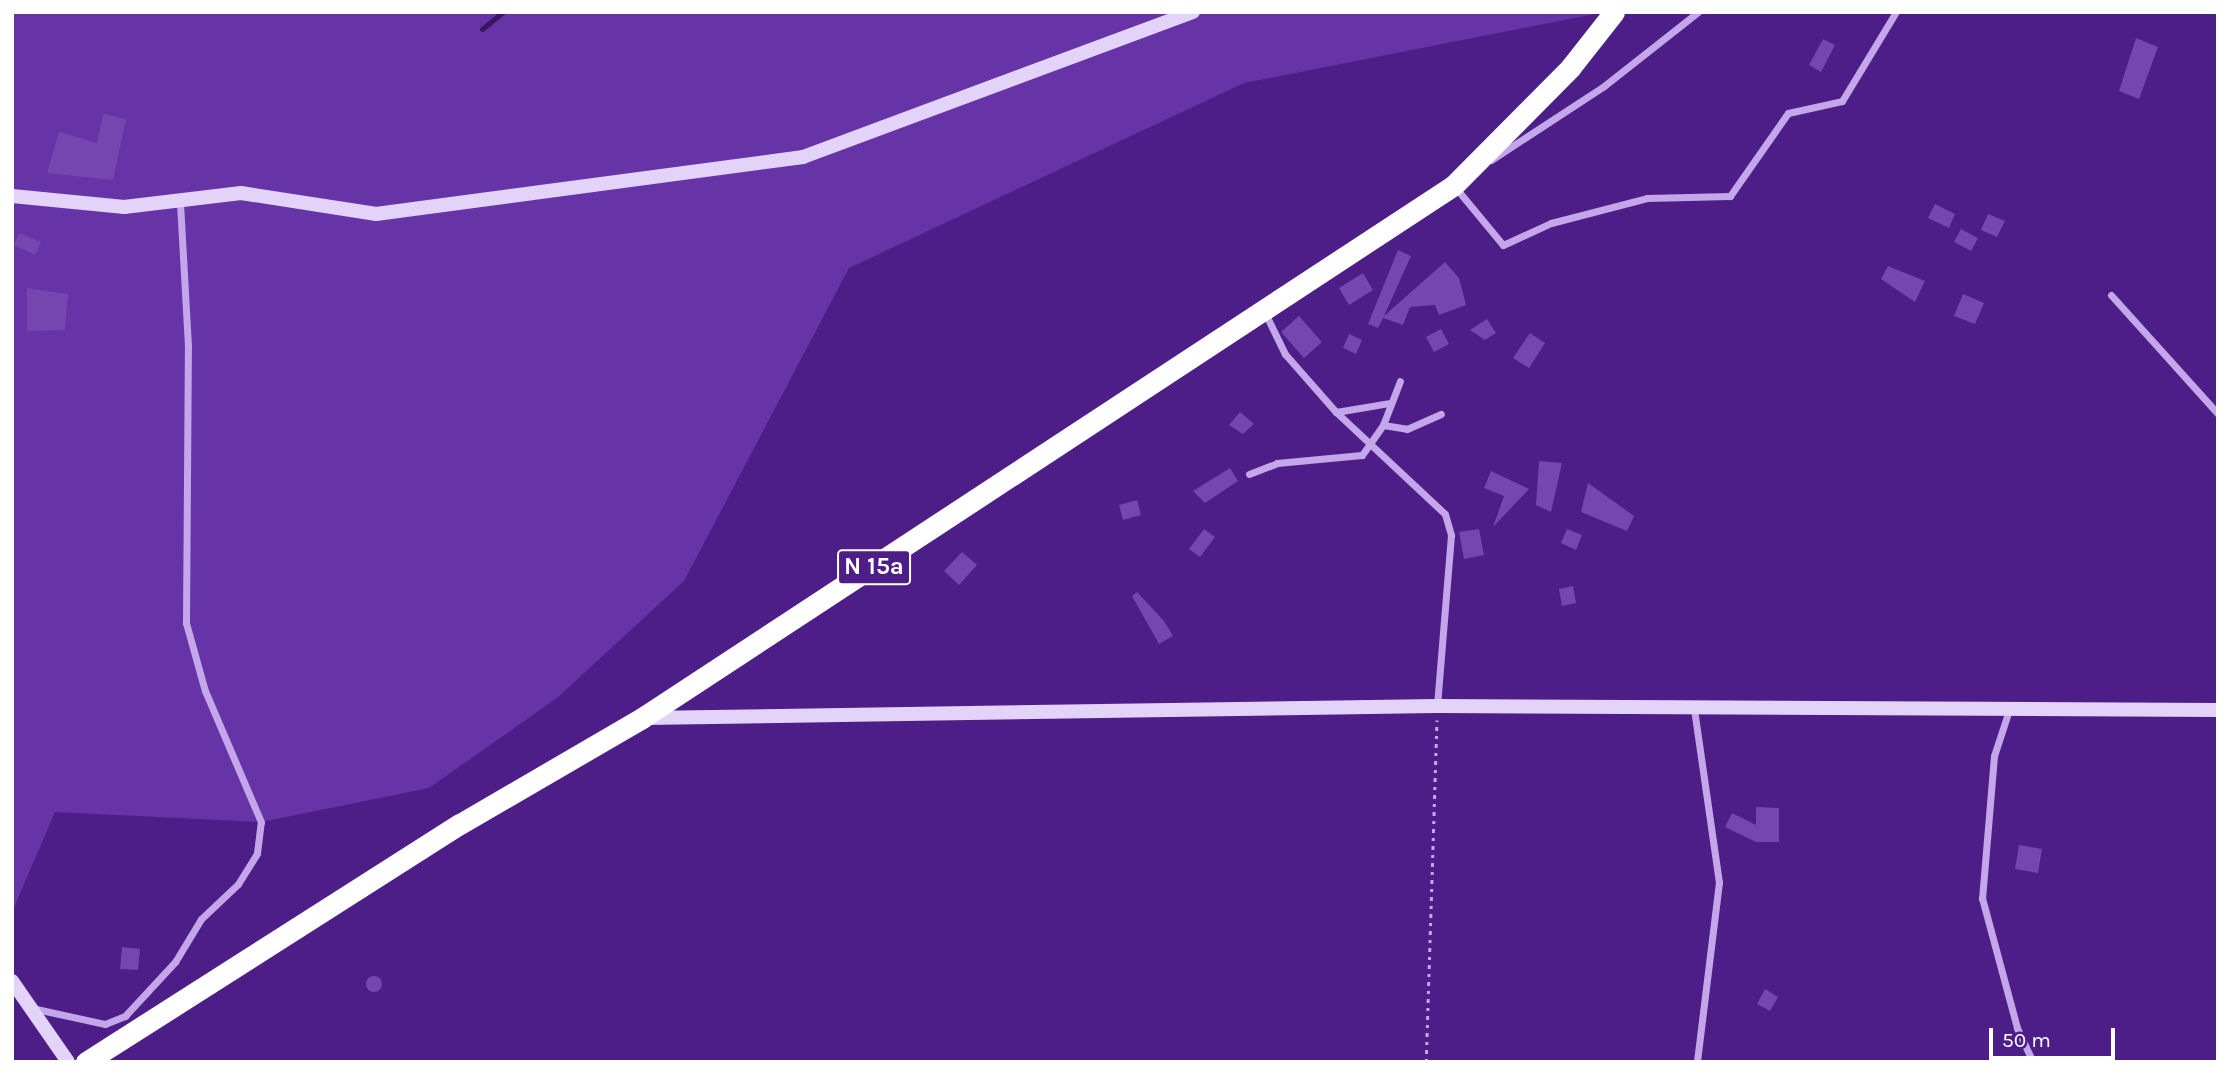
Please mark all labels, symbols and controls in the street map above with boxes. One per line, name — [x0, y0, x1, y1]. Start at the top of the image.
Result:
road number: N 15a — [836, 546, 912, 588]
scale bar — [1992, 1014, 2118, 1058]
text: 50 m — [2002, 1028, 2051, 1052]

